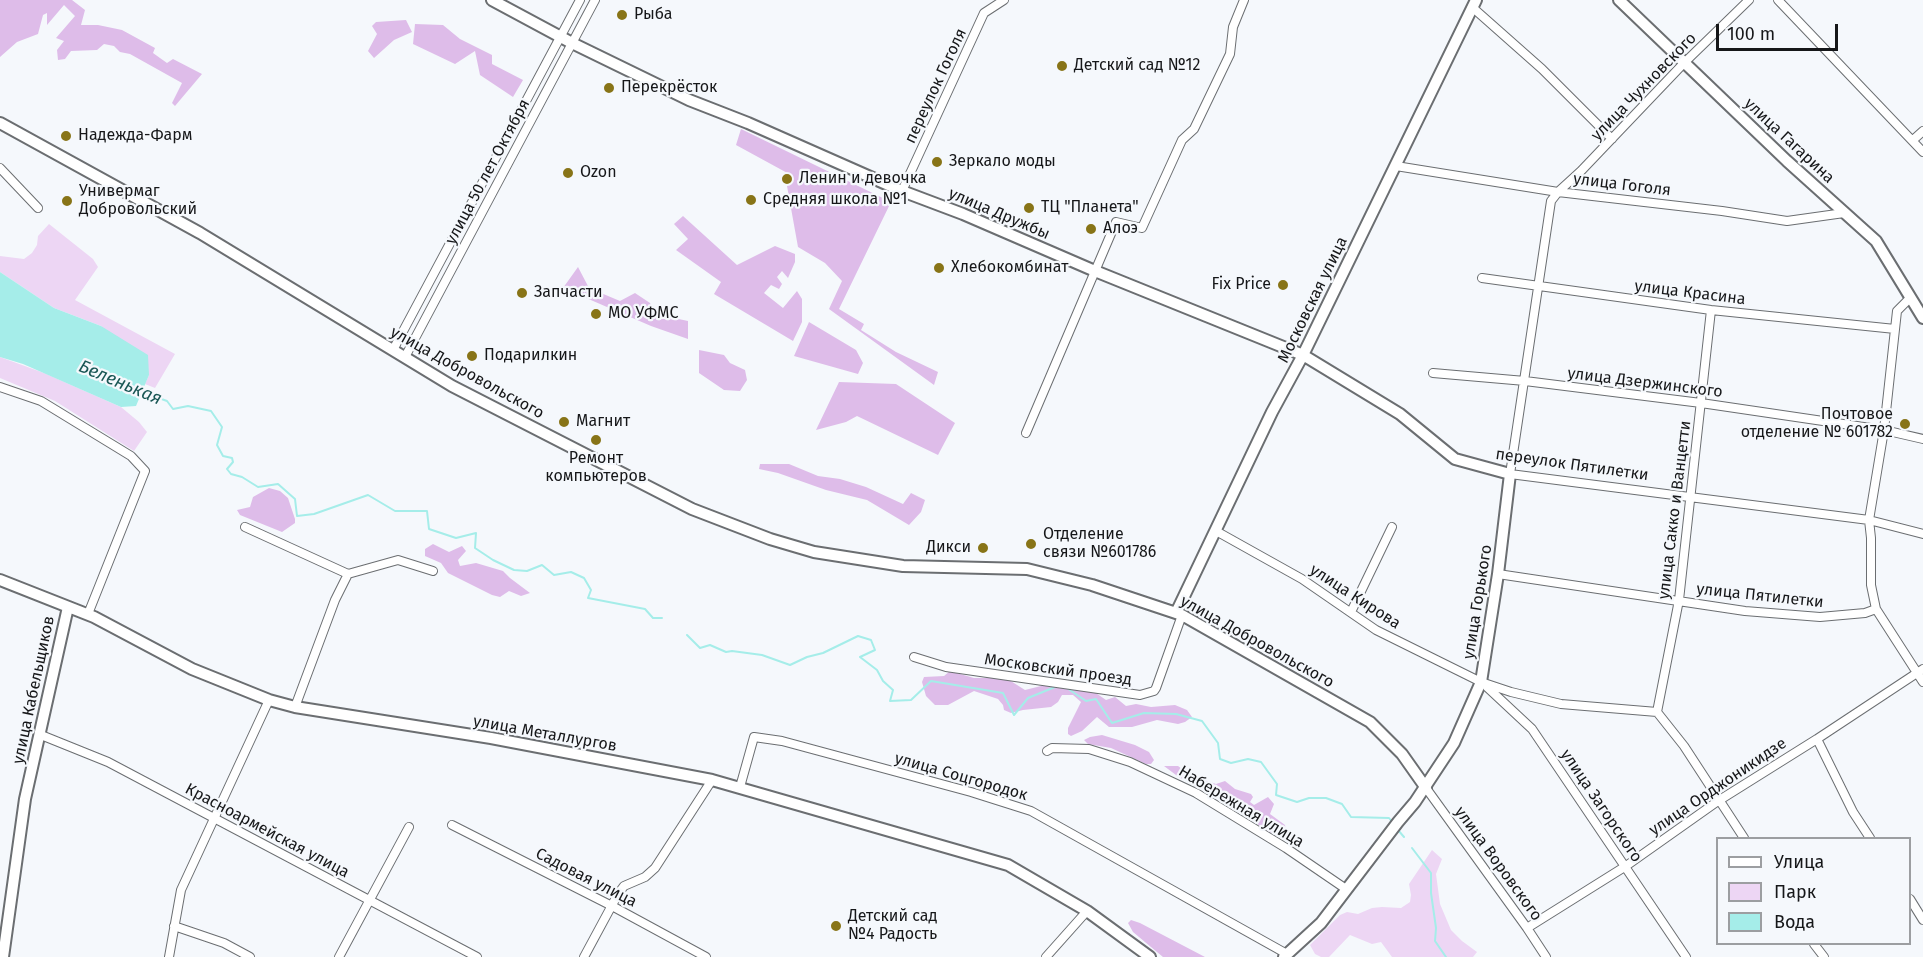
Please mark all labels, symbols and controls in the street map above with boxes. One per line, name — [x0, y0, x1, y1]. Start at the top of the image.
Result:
place label: Рыба — [634, 5, 673, 25]
marker: Рыба — [615, 8, 629, 22]
scale bar — [1719, 12, 1840, 50]
text: 100 m — [1727, 23, 1775, 45]
street label: переулок Гоголя — [901, 25, 971, 147]
street label: улица Чухновского — [1587, 29, 1701, 145]
place label: Детский сад №12 — [1074, 56, 1200, 76]
marker: Детский сад №12 — [1055, 59, 1069, 73]
place label: Перекрёсток — [621, 78, 717, 98]
marker: Перекрёсток — [602, 81, 616, 95]
street label: улица Гагарина — [1740, 94, 1838, 188]
street label: улица 50 лет Октября — [442, 96, 534, 248]
place label: Надежда-Фарм — [78, 126, 192, 146]
marker: Надежда-Фарм — [59, 129, 73, 143]
place label: Зеркало моды — [949, 152, 1056, 172]
marker: Зеркало моды — [930, 155, 944, 169]
place label: Ozon — [580, 163, 617, 183]
marker: Ozon — [561, 166, 575, 180]
place label: Ленин и девочка — [799, 169, 926, 189]
street label: улица Гоголя — [1572, 169, 1672, 201]
marker: Ленин и девочка — [780, 172, 794, 186]
place label: Универмаг Добровольский — [79, 182, 197, 220]
street label: улица Дружбы — [945, 184, 1053, 244]
place label: Средняя школа №1 — [763, 190, 907, 210]
marker: Средняя школа №1 — [744, 193, 758, 207]
marker: Универмаг Добровольский — [60, 194, 74, 208]
place label: ТЦ "Планета" — [1041, 198, 1139, 218]
marker: ТЦ "Планета" — [1022, 201, 1036, 215]
place label: Алоэ — [1103, 219, 1138, 239]
marker: Алоэ — [1084, 222, 1098, 236]
street label: Московская улица — [1274, 234, 1352, 366]
place label: Хлебокомбинат — [951, 258, 1068, 278]
marker: Хлебокомбинат — [932, 261, 946, 275]
place label: Fix Price — [1211, 275, 1271, 295]
street label: улица Красина — [1633, 277, 1747, 309]
marker: Fix Price — [1276, 278, 1290, 292]
place label: Запчасти — [534, 283, 602, 303]
marker: Запчасти — [515, 286, 529, 300]
place label: МО УФМС — [608, 304, 678, 324]
marker: МО УФМС — [589, 307, 603, 321]
street label: улица Добровольского — [387, 323, 547, 423]
place label: Подарилкин — [484, 346, 577, 366]
marker: Подарилкин — [465, 349, 479, 363]
water label: Беленькая — [75, 356, 165, 410]
street label: улица Дзержинского — [1566, 364, 1724, 402]
place label: Почтовое отделение № 601782 — [1741, 405, 1893, 443]
place label: Магнит — [576, 412, 630, 432]
marker: Магнит — [557, 415, 571, 429]
marker: Почтовое отделение № 601782 — [1898, 417, 1912, 431]
street label: улица Сакко и Ванцетти — [1655, 420, 1695, 600]
marker: Ремонт компьютеров — [589, 433, 603, 447]
street label: переулок Пятилетки — [1494, 445, 1650, 485]
place label: Ремонт компьютеров — [545, 449, 647, 487]
place label: Отделение связи №601786 — [1043, 525, 1156, 563]
marker: Отделение связи №601786 — [1024, 537, 1038, 551]
place label: Дикси — [926, 538, 971, 558]
marker: Дикси — [976, 541, 990, 555]
street label: улица Горького — [1459, 543, 1497, 661]
street label: улица Кирова — [1306, 561, 1404, 633]
street label: улица Пятилетки — [1695, 580, 1825, 612]
street label: улица Добровольского — [1177, 592, 1337, 692]
street label: улица Кабельщиков — [9, 614, 59, 766]
street label: Московский проезд — [983, 650, 1133, 690]
street label: улица Металлургов — [472, 712, 618, 756]
street label: улица Орджоникидзе — [1646, 734, 1790, 840]
street label: улица Загорского — [1556, 746, 1646, 866]
street label: улица Соцгородок — [892, 749, 1030, 805]
street label: Набережная улица — [1175, 762, 1307, 852]
street label: Красноармейская улица — [182, 780, 352, 882]
street label: улица Воровского — [1450, 803, 1546, 925]
legend — [1716, 837, 1911, 945]
street label: Садовая улица — [532, 844, 640, 912]
text: Улица — [1774, 851, 1824, 873]
text: Парк — [1774, 881, 1816, 903]
place label: Детский сад №4 Радость — [848, 907, 937, 945]
text: Вода — [1774, 911, 1815, 933]
marker: Детский сад №4 Радость — [829, 919, 843, 933]

